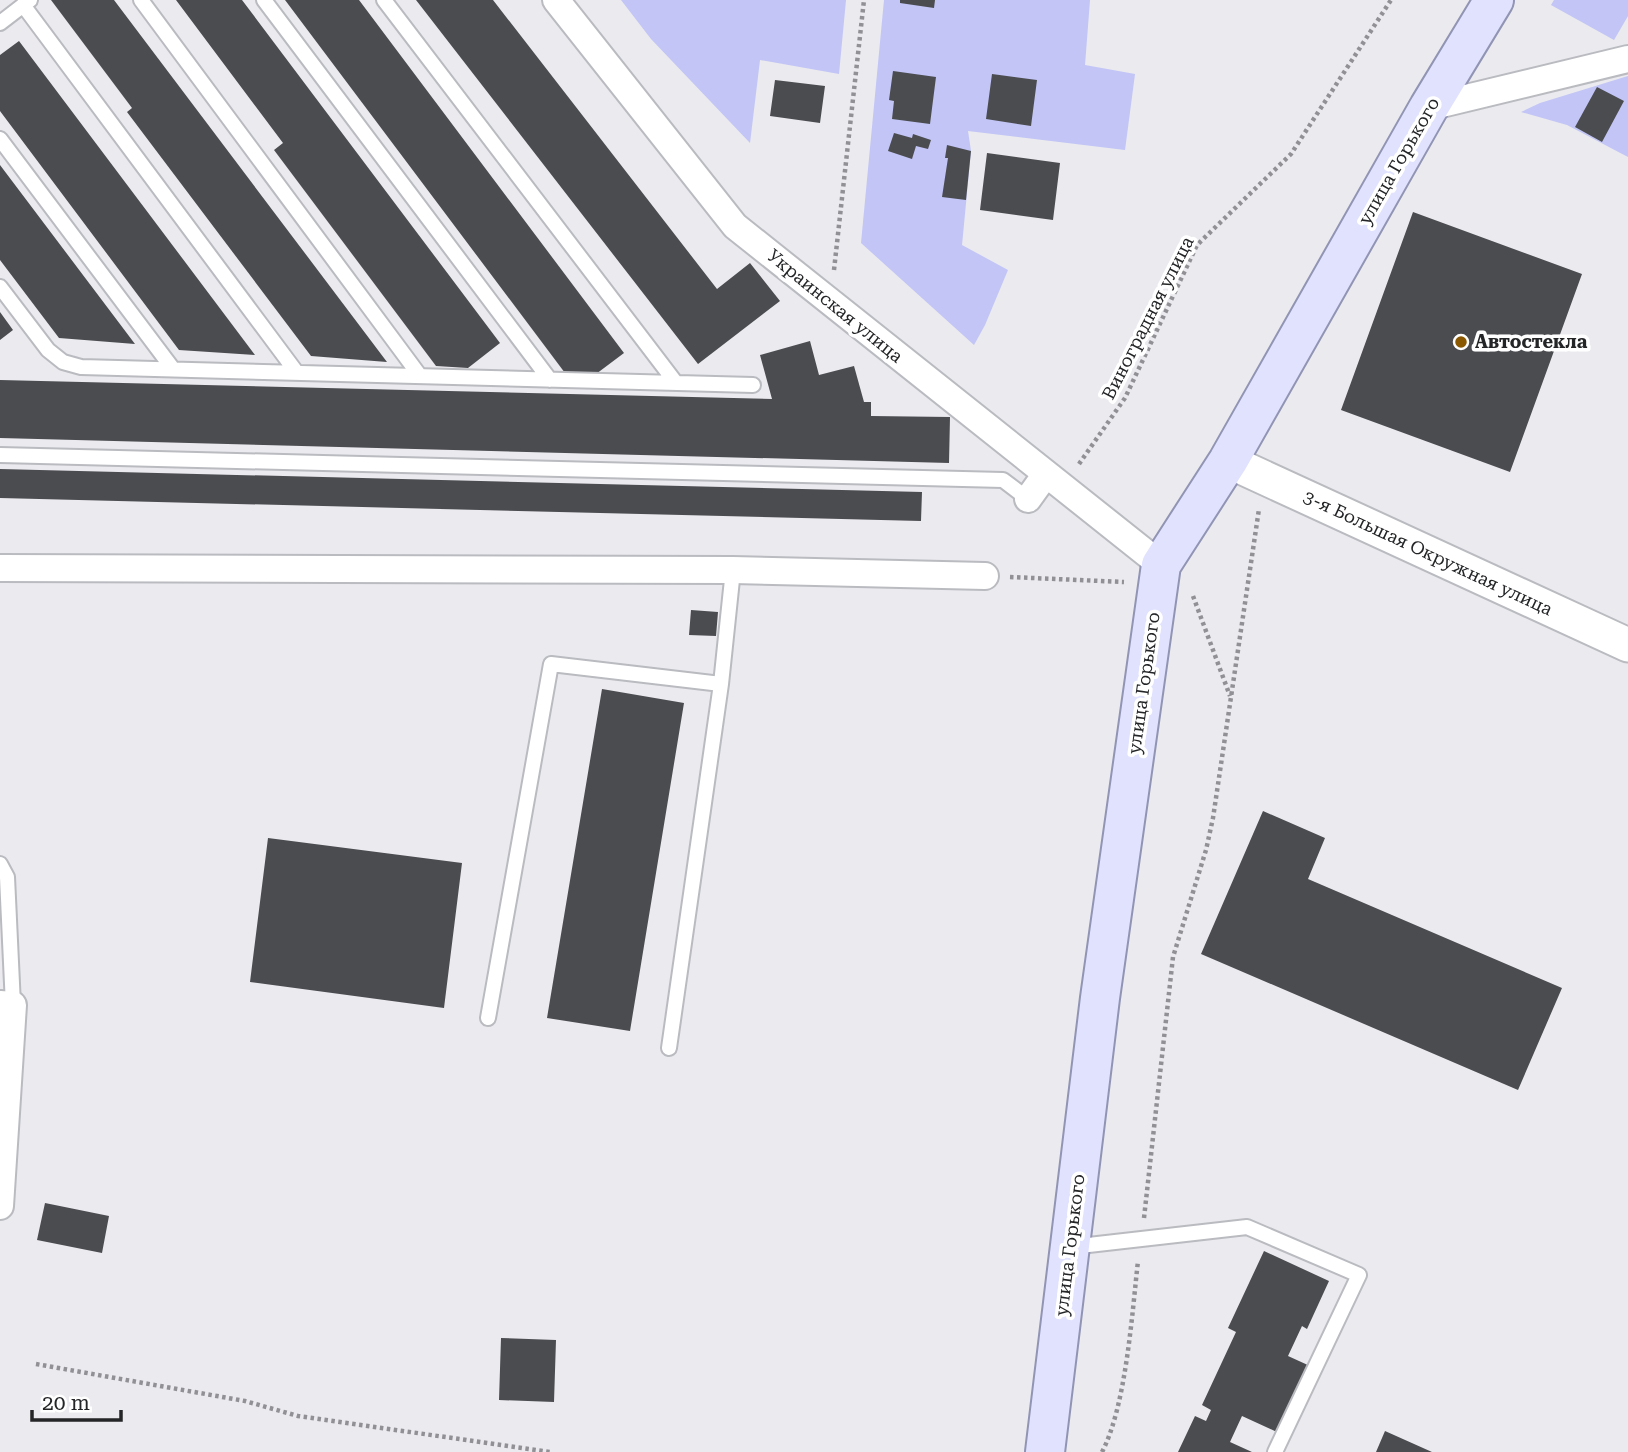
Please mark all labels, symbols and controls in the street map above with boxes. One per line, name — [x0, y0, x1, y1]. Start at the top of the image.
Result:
street label: улица Горького — [1354, 94, 1443, 228]
street label: Виноградная улица — [1097, 233, 1198, 403]
street label: Украинская улица — [763, 245, 907, 367]
place label: Автостекла — [1475, 331, 1588, 352]
marker: Автостекла — [1453, 334, 1469, 350]
street label: 3-я Большая Окружная улица — [1300, 486, 1556, 620]
street label: улица Горького — [1123, 611, 1164, 755]
street label: улица Горького — [1050, 1173, 1089, 1317]
scale bar — [32, 1378, 121, 1422]
text: 20 m — [42, 1391, 90, 1415]

